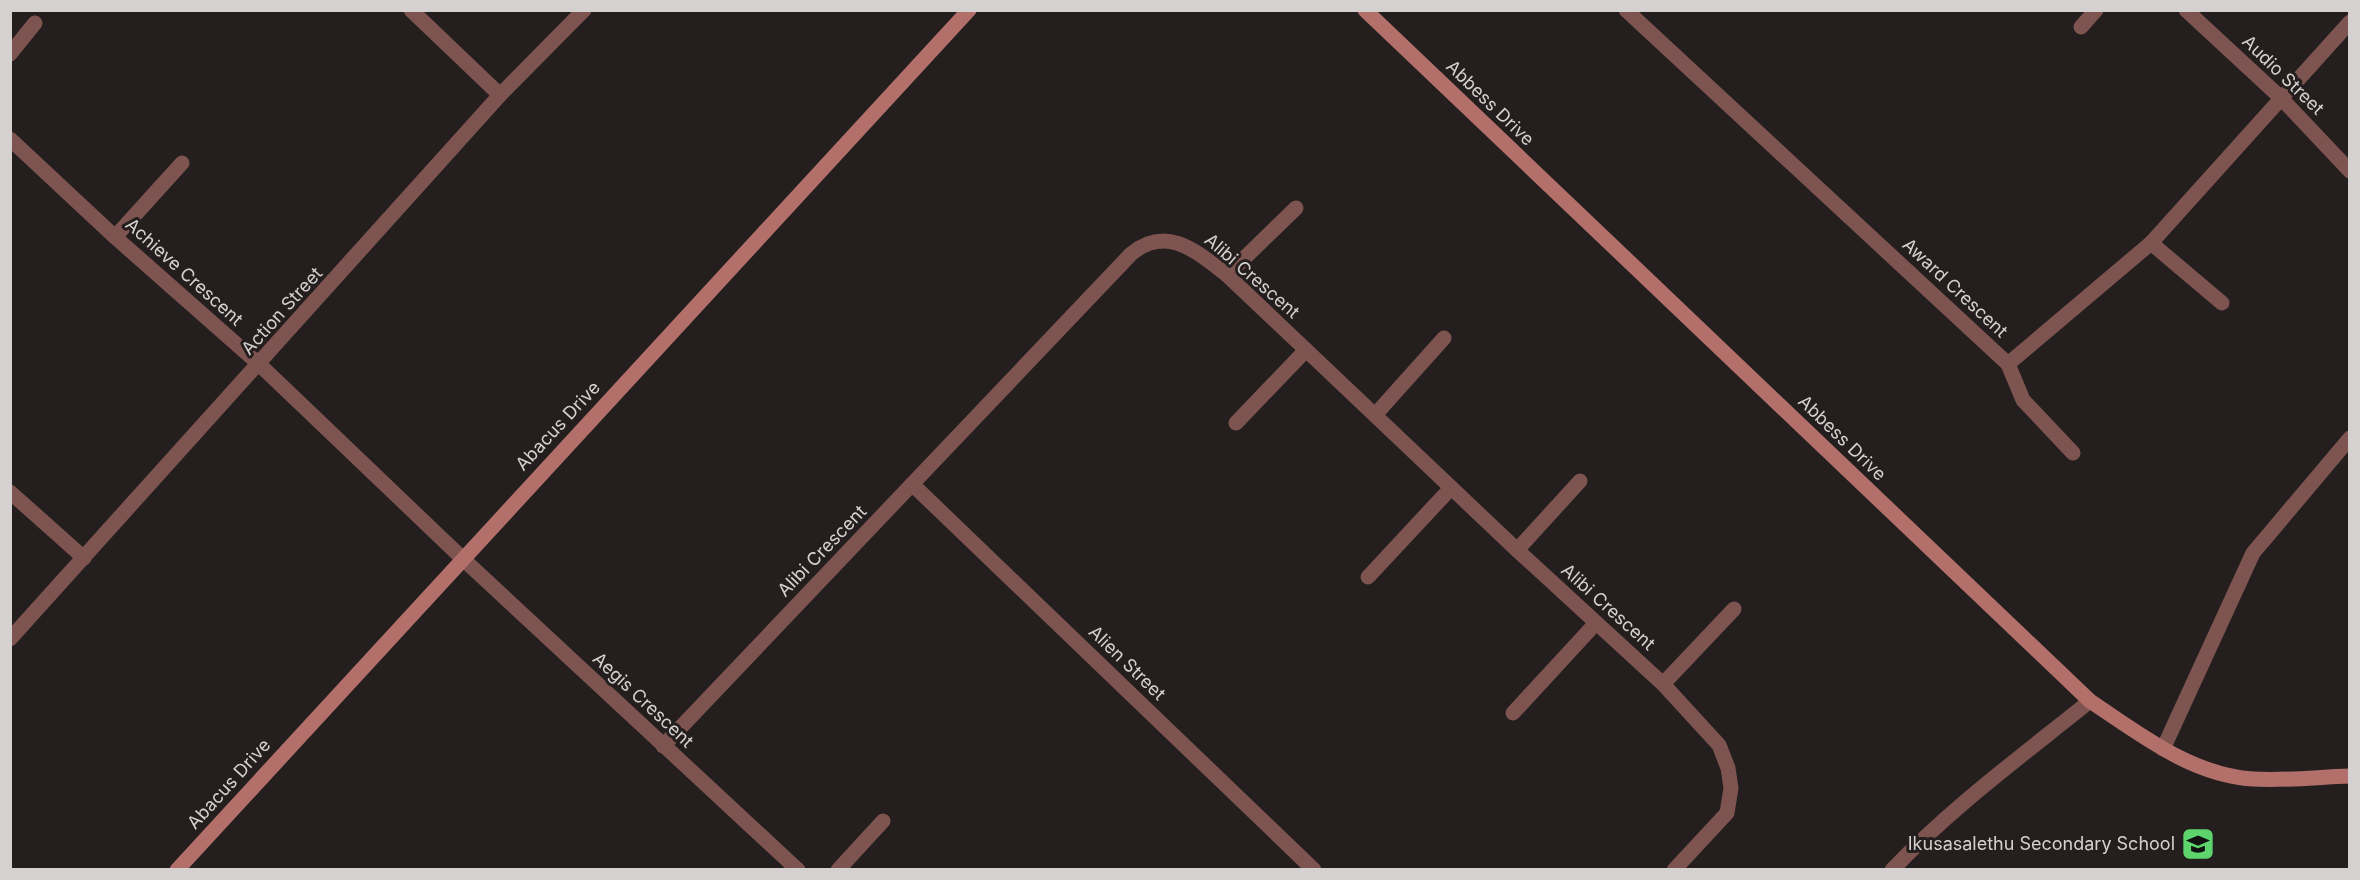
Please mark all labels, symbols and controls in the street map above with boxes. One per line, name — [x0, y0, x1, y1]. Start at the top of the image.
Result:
street label: Audio Street — [2238, 31, 2329, 119]
street label: Abbess Drive — [1442, 56, 1539, 150]
street label: Achieve Crescent — [122, 214, 247, 330]
street label: Alibi Crescent — [1201, 229, 1304, 322]
street label: Award Crescent — [1899, 234, 2012, 342]
street label: Action Street — [237, 263, 326, 359]
street label: Abacus Drive — [511, 377, 604, 474]
street label: Abbess Drive — [1794, 391, 1891, 485]
street label: Alibi Crescent — [773, 501, 870, 601]
street label: Alibi Crescent — [1557, 559, 1659, 654]
street label: Alien Street — [1085, 621, 1170, 704]
street label: Aegis Crescent — [589, 648, 698, 752]
street label: Abacus Drive — [183, 734, 275, 833]
school or university icon: Ikusasalethu Secondary School — [2180, 826, 2216, 862]
place label: Ikusasalethu Secondary School — [1908, 833, 2175, 854]

